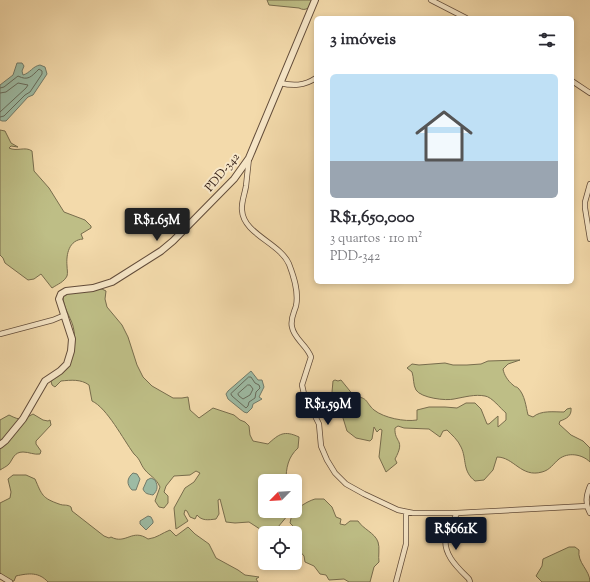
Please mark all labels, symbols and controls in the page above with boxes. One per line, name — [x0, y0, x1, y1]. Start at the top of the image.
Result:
text: 3 imóveis — [330, 28, 396, 52]
icon: filters — [536, 29, 558, 51]
icon: home — [408, 100, 480, 172]
street label: PDD-342 — [201, 149, 245, 196]
text: R$1,650,000 — [330, 206, 415, 230]
pin: R$1.65M — [120, 208, 194, 242]
text: R$1.65M — [134, 212, 180, 230]
text: 3 quartos · 110 m² — [330, 230, 422, 248]
text: PDD-342 — [330, 248, 380, 266]
pin: R$1.59M — [291, 392, 365, 426]
text: R$1.59M — [305, 396, 351, 414]
north arrow — [258, 474, 302, 518]
map controls — [258, 474, 302, 570]
pin: R$661K — [423, 517, 489, 551]
text: R$661K — [435, 521, 477, 539]
button: locate — [258, 526, 302, 570]

